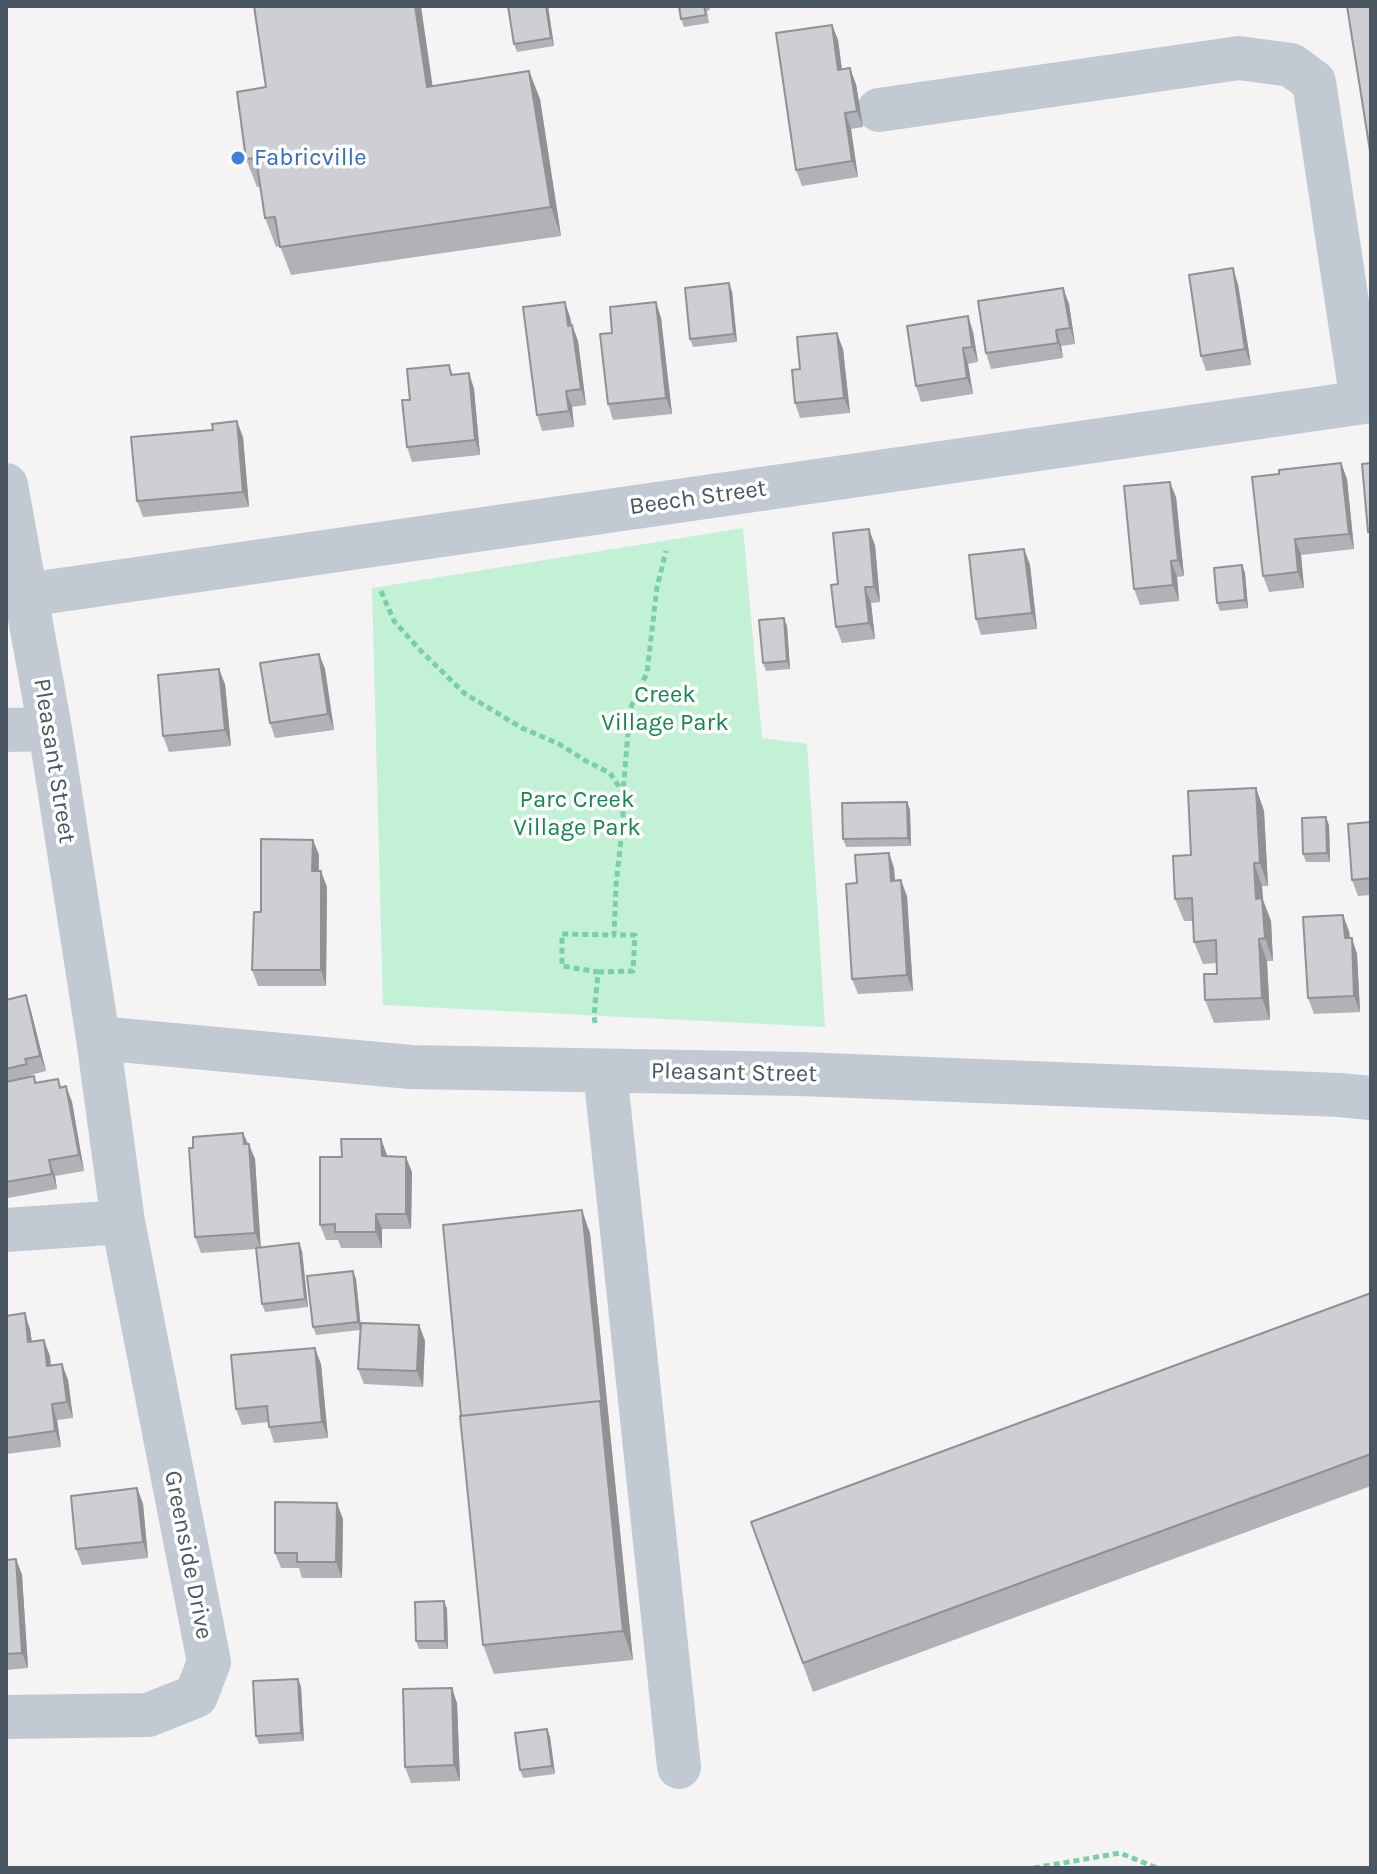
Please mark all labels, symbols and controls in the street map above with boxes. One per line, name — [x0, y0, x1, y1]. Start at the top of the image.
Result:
place label: Fabricville — [254, 144, 367, 172]
marker: Fabricville — [229, 149, 247, 167]
street label: Beech Street — [628, 474, 768, 522]
street label: Pleasant Street — [27, 677, 81, 845]
park label: Creek Village Park — [601, 681, 729, 737]
park label: Parc Creek Village Park — [513, 786, 641, 842]
street label: Pleasant Street — [651, 1057, 817, 1089]
street label: Greenside Drive — [158, 1468, 218, 1642]

